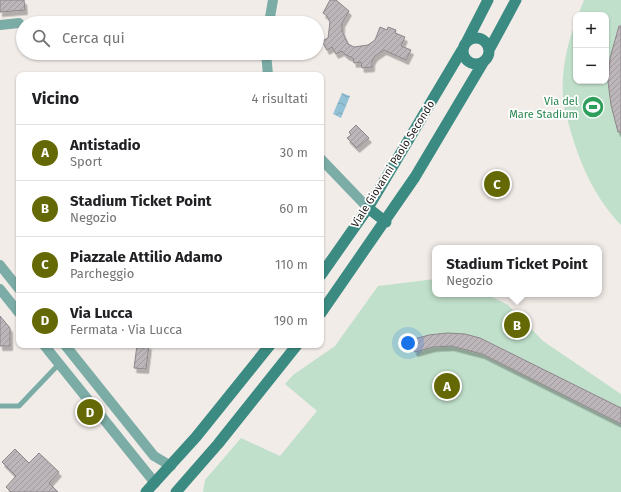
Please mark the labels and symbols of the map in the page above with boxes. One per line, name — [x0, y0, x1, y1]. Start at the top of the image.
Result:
sports icon: Via del Mare Stadium — [580, 94, 606, 120]
place label: Via del Mare Stadium — [509, 95, 578, 121]
street label: Viale Giovanni Paolo Secondo — [348, 98, 438, 230]
pin: C — [484, 169, 510, 199]
pin: B — [504, 310, 530, 340]
your location — [398, 333, 418, 353]
pin: A — [434, 371, 460, 401]
pin: D — [77, 397, 103, 427]

